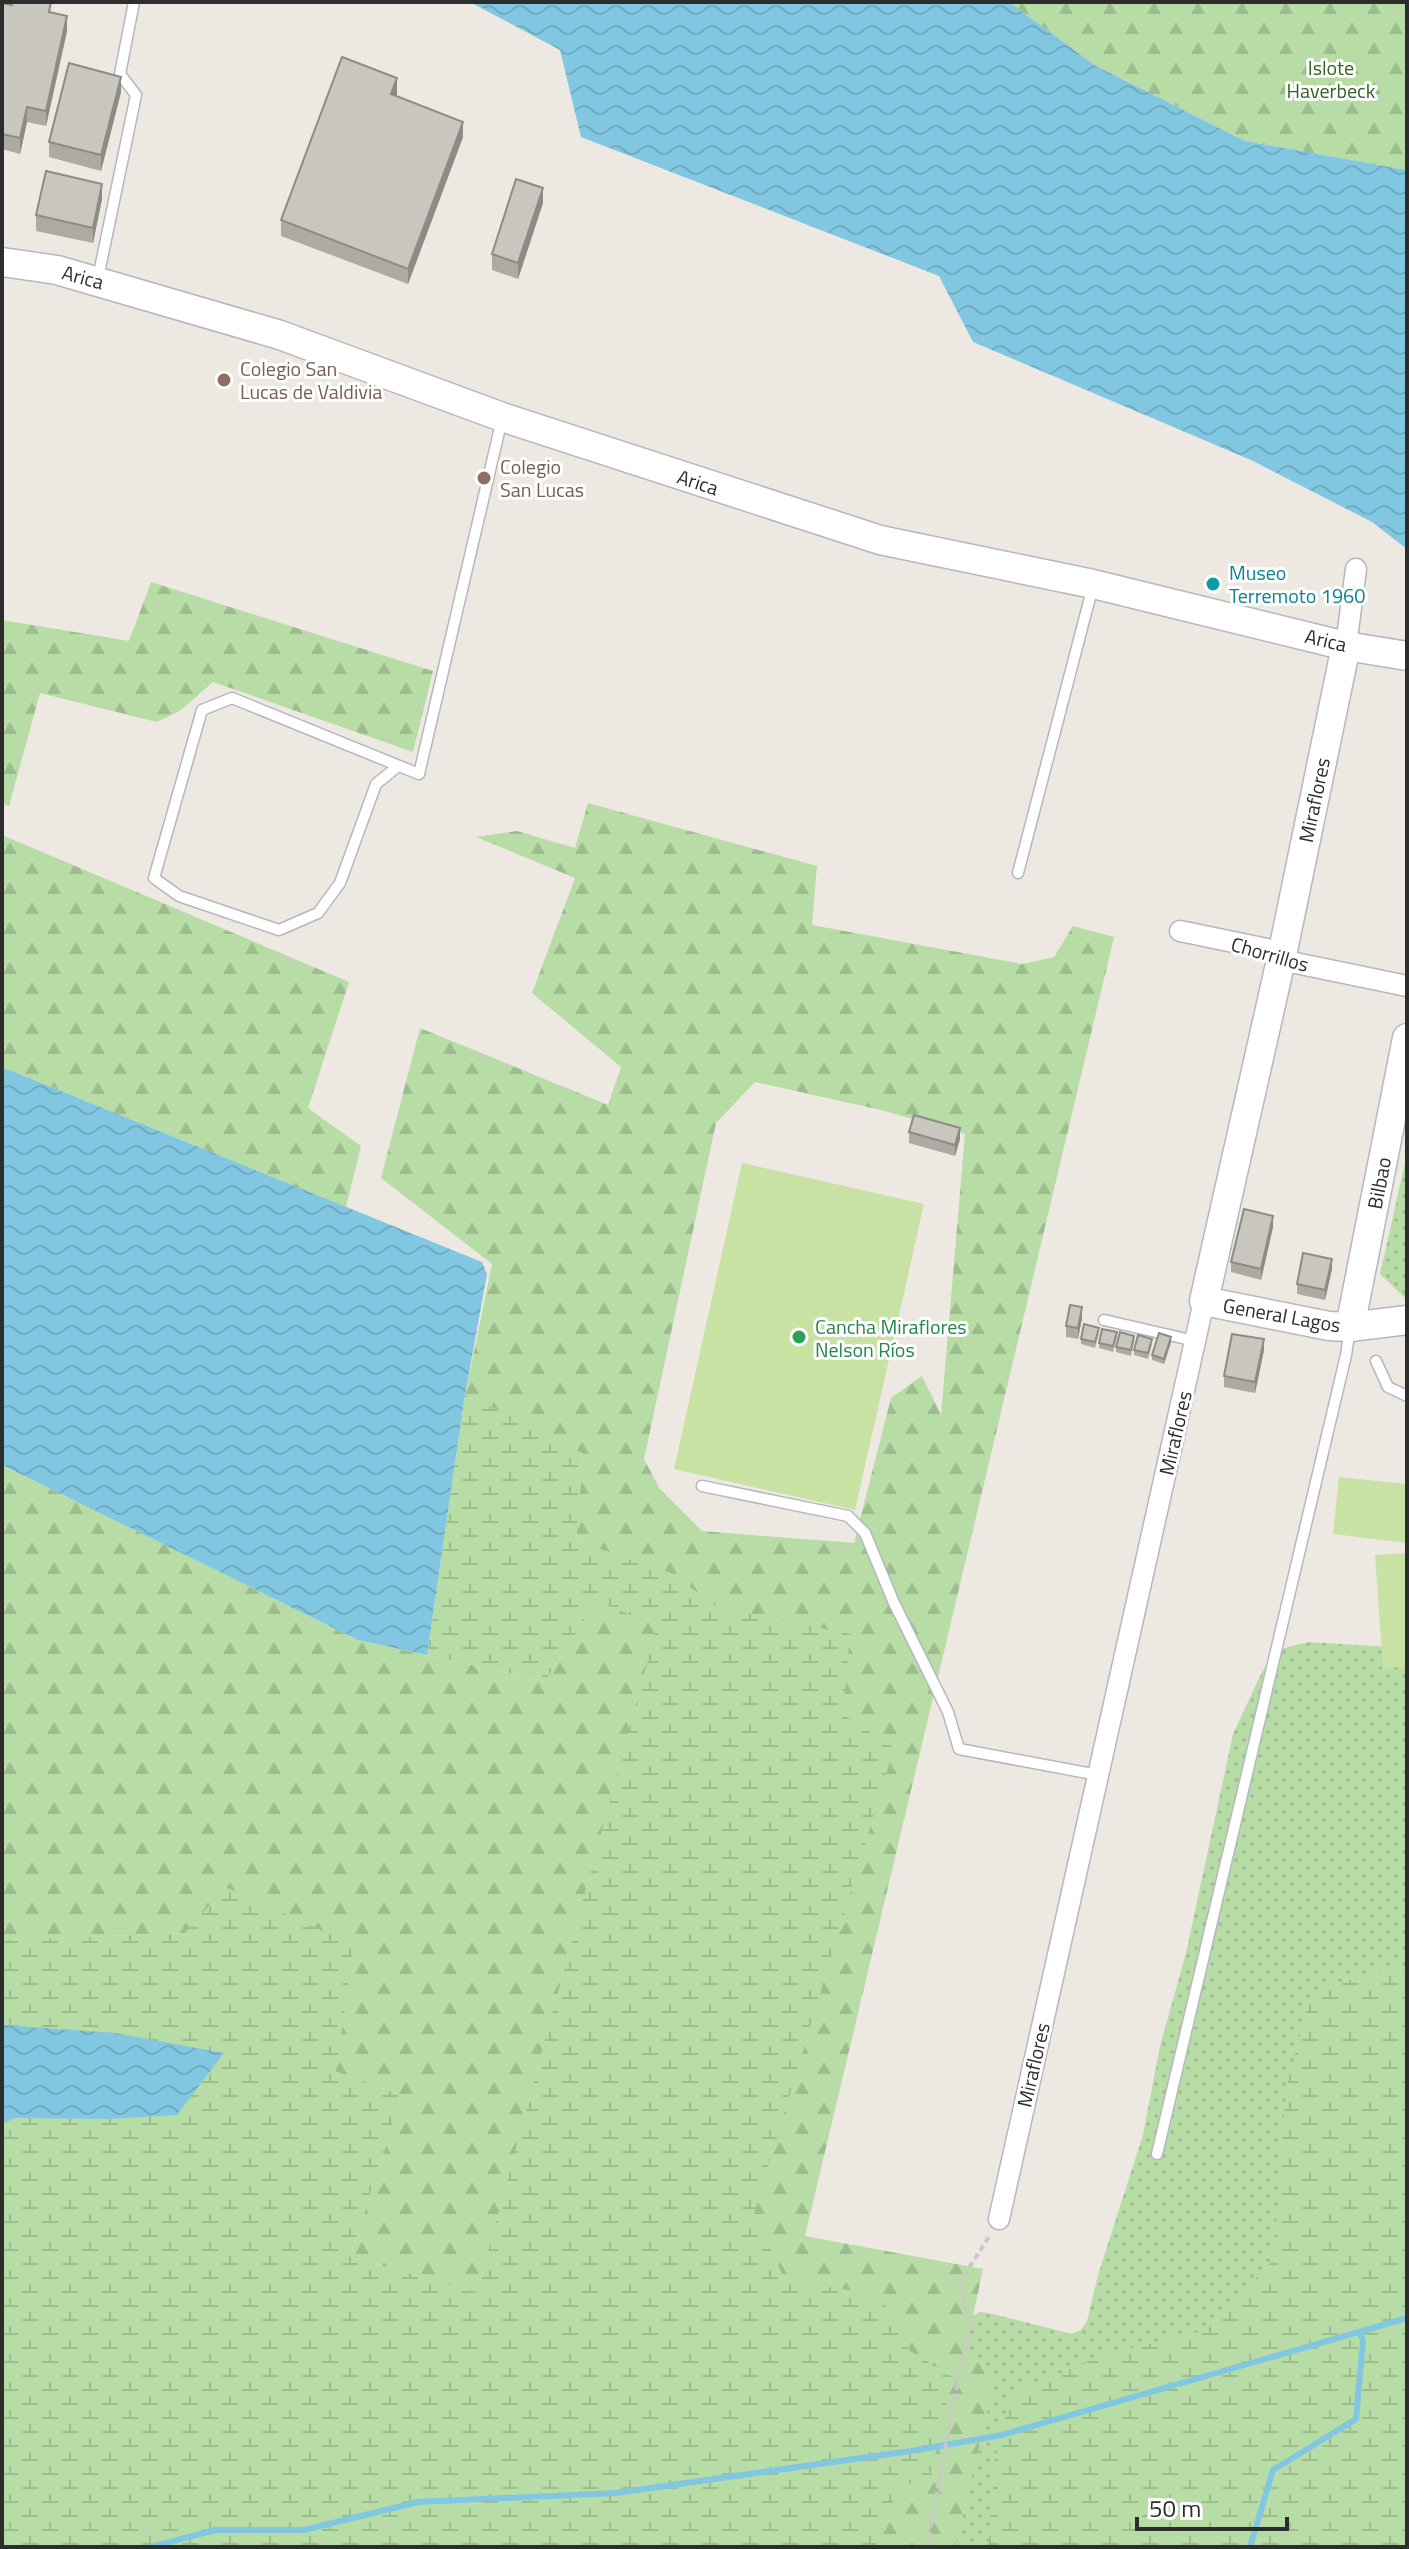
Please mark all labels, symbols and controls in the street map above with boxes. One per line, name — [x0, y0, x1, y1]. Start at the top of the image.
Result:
park label: Islote Haverbeck — [1287, 52, 1376, 106]
street label: Arica — [59, 257, 107, 297]
place label: Colegio San Lucas de Valdivia — [240, 353, 382, 407]
marker: Colegio San Lucas de Valdivia — [215, 371, 233, 389]
place label: Colegio San Lucas — [500, 451, 584, 505]
street label: Arica — [673, 461, 723, 503]
marker: Colegio San Lucas — [475, 469, 493, 487]
place label: Museo Terremoto 1960 — [1229, 557, 1366, 611]
marker: Museo Terremoto 1960 — [1204, 575, 1222, 593]
street label: Arica — [1302, 620, 1350, 660]
street label: Miraflores — [1290, 755, 1338, 845]
street label: Chorrillos — [1228, 928, 1312, 980]
street label: Bilbao — [1359, 1154, 1399, 1212]
street label: General Lagos — [1221, 1289, 1343, 1341]
place label: Cancha Miraflores Nelson Ríos — [815, 1311, 967, 1365]
marker: Cancha Miraflores Nelson Ríos — [790, 1328, 808, 1346]
street label: Miraflores — [1150, 1388, 1200, 1478]
street label: Miraflores — [1008, 2020, 1058, 2110]
scale bar — [1137, 2481, 1287, 2531]
text: 50 m — [1149, 2490, 1201, 2526]

